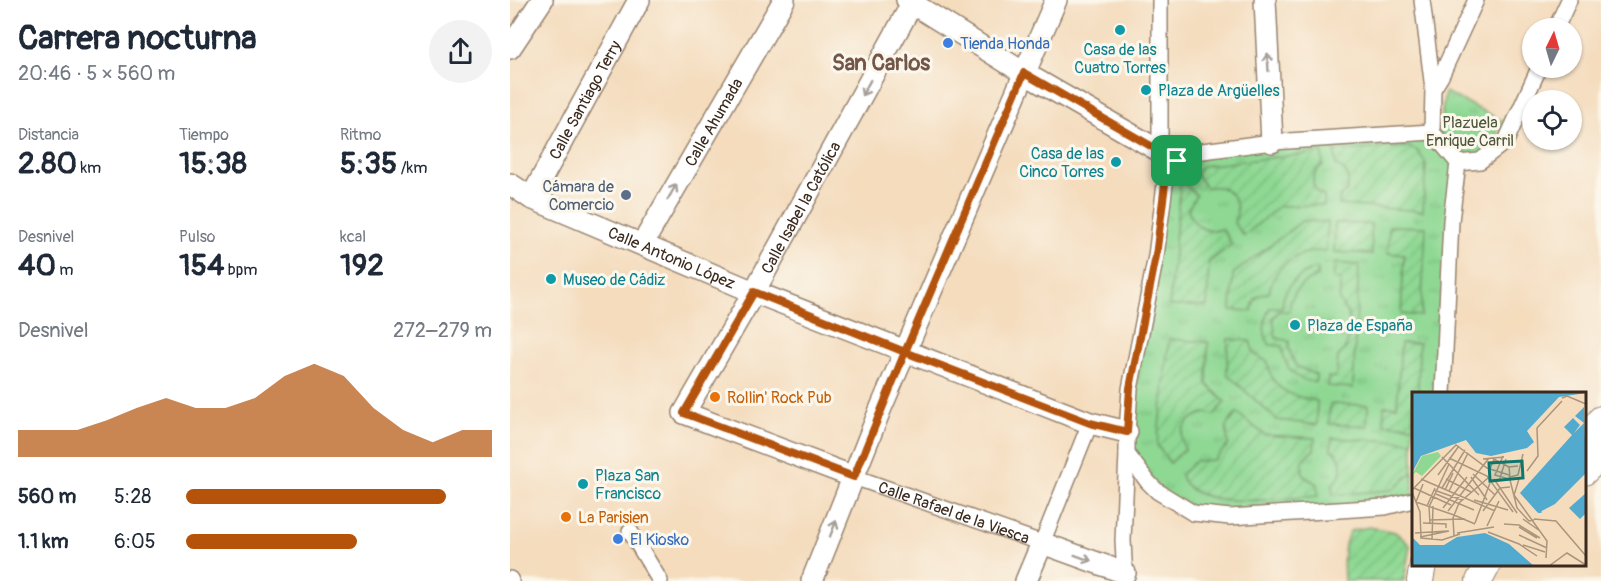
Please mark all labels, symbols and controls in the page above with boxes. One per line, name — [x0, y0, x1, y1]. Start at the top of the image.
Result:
text: Carrera nocturna — [18, 18, 257, 59]
north arrow — [1522, 18, 1582, 78]
map controls — [1522, 18, 1582, 150]
button: share — [429, 20, 492, 83]
marker: Casa de las Cuatro Torres — [1113, 23, 1127, 37]
place label: Tienda Honda — [960, 34, 1050, 54]
marker: Tienda Honda — [941, 36, 955, 50]
street label: Calle Santiago Terry — [545, 37, 626, 163]
place label: Casa de las Cuatro Torres — [1074, 40, 1166, 78]
district label: San Carlos — [832, 49, 930, 77]
one-way arrow — [1263, 53, 1274, 73]
text: 20:46 · 5 × 560 m — [18, 61, 175, 86]
street label: Calle Ahumada — [681, 75, 748, 170]
one-way arrow — [860, 79, 872, 96]
place label: Plaza de Argüelles — [1158, 81, 1280, 101]
marker: Plaza de Argüelles — [1139, 83, 1153, 97]
button: locate — [1522, 90, 1582, 150]
park label: Plazuela Enrique Carril — [1426, 113, 1514, 151]
text: Distancia — [18, 125, 79, 145]
text: Tiempo — [179, 125, 229, 145]
text: Ritmo — [340, 125, 381, 145]
pin — [1151, 135, 1202, 186]
street label: Calle Isabel la Católica — [757, 138, 846, 277]
place label: Casa de las Cinco Torres — [1019, 144, 1104, 182]
icon: arrive — [1160, 144, 1193, 177]
text: 2.80 — [18, 145, 77, 182]
text: 15:38 — [179, 145, 247, 182]
text: 5:35 — [340, 145, 397, 182]
marker: Casa de las Cinco Torres — [1109, 155, 1123, 169]
text: km — [77, 158, 101, 178]
text: /km — [397, 158, 427, 178]
place label: Cámara de Comercio — [542, 177, 614, 215]
one-way arrow — [666, 184, 678, 201]
marker: Cámara de Comercio — [619, 188, 633, 202]
street label: Calle Antonio López — [605, 223, 738, 294]
text: Desnivel — [18, 227, 74, 247]
text: Pulso — [179, 227, 215, 247]
text: kcal — [340, 227, 366, 247]
text: 40 — [18, 247, 56, 284]
text: 154 — [179, 247, 224, 284]
text: 192 — [340, 247, 384, 284]
text: m — [56, 260, 74, 280]
text: bpm — [224, 260, 257, 280]
place label: Museo de Cádiz — [563, 270, 665, 290]
marker: Museo de Cádiz — [544, 272, 558, 286]
place label: Plaza de España — [1307, 316, 1413, 336]
text: Desnivel — [18, 318, 88, 343]
text: 272–279 m — [393, 318, 492, 343]
marker: Plaza de España — [1288, 318, 1302, 332]
place label: Rollin' Rock Pub — [727, 388, 832, 408]
marker: Rollin' Rock Pub — [708, 390, 722, 404]
inset map — [1412, 392, 1586, 566]
place label: Plaza San Francisco — [595, 466, 662, 504]
marker: Plaza San Francisco — [576, 477, 590, 491]
street label: Calle Rafael de la Viesca — [875, 477, 1032, 549]
text: 560 m — [18, 484, 76, 509]
text: 5:28 — [114, 484, 151, 509]
place label: La Parisien — [578, 508, 649, 528]
marker: La Parisien — [559, 510, 573, 524]
one-way arrow — [828, 520, 839, 539]
text: 1.1 km — [18, 529, 68, 554]
text: 6:05 — [114, 529, 155, 554]
place label: El Kiosko — [630, 530, 690, 550]
marker: El Kiosko — [611, 532, 625, 546]
one-way arrow — [1074, 553, 1092, 564]

